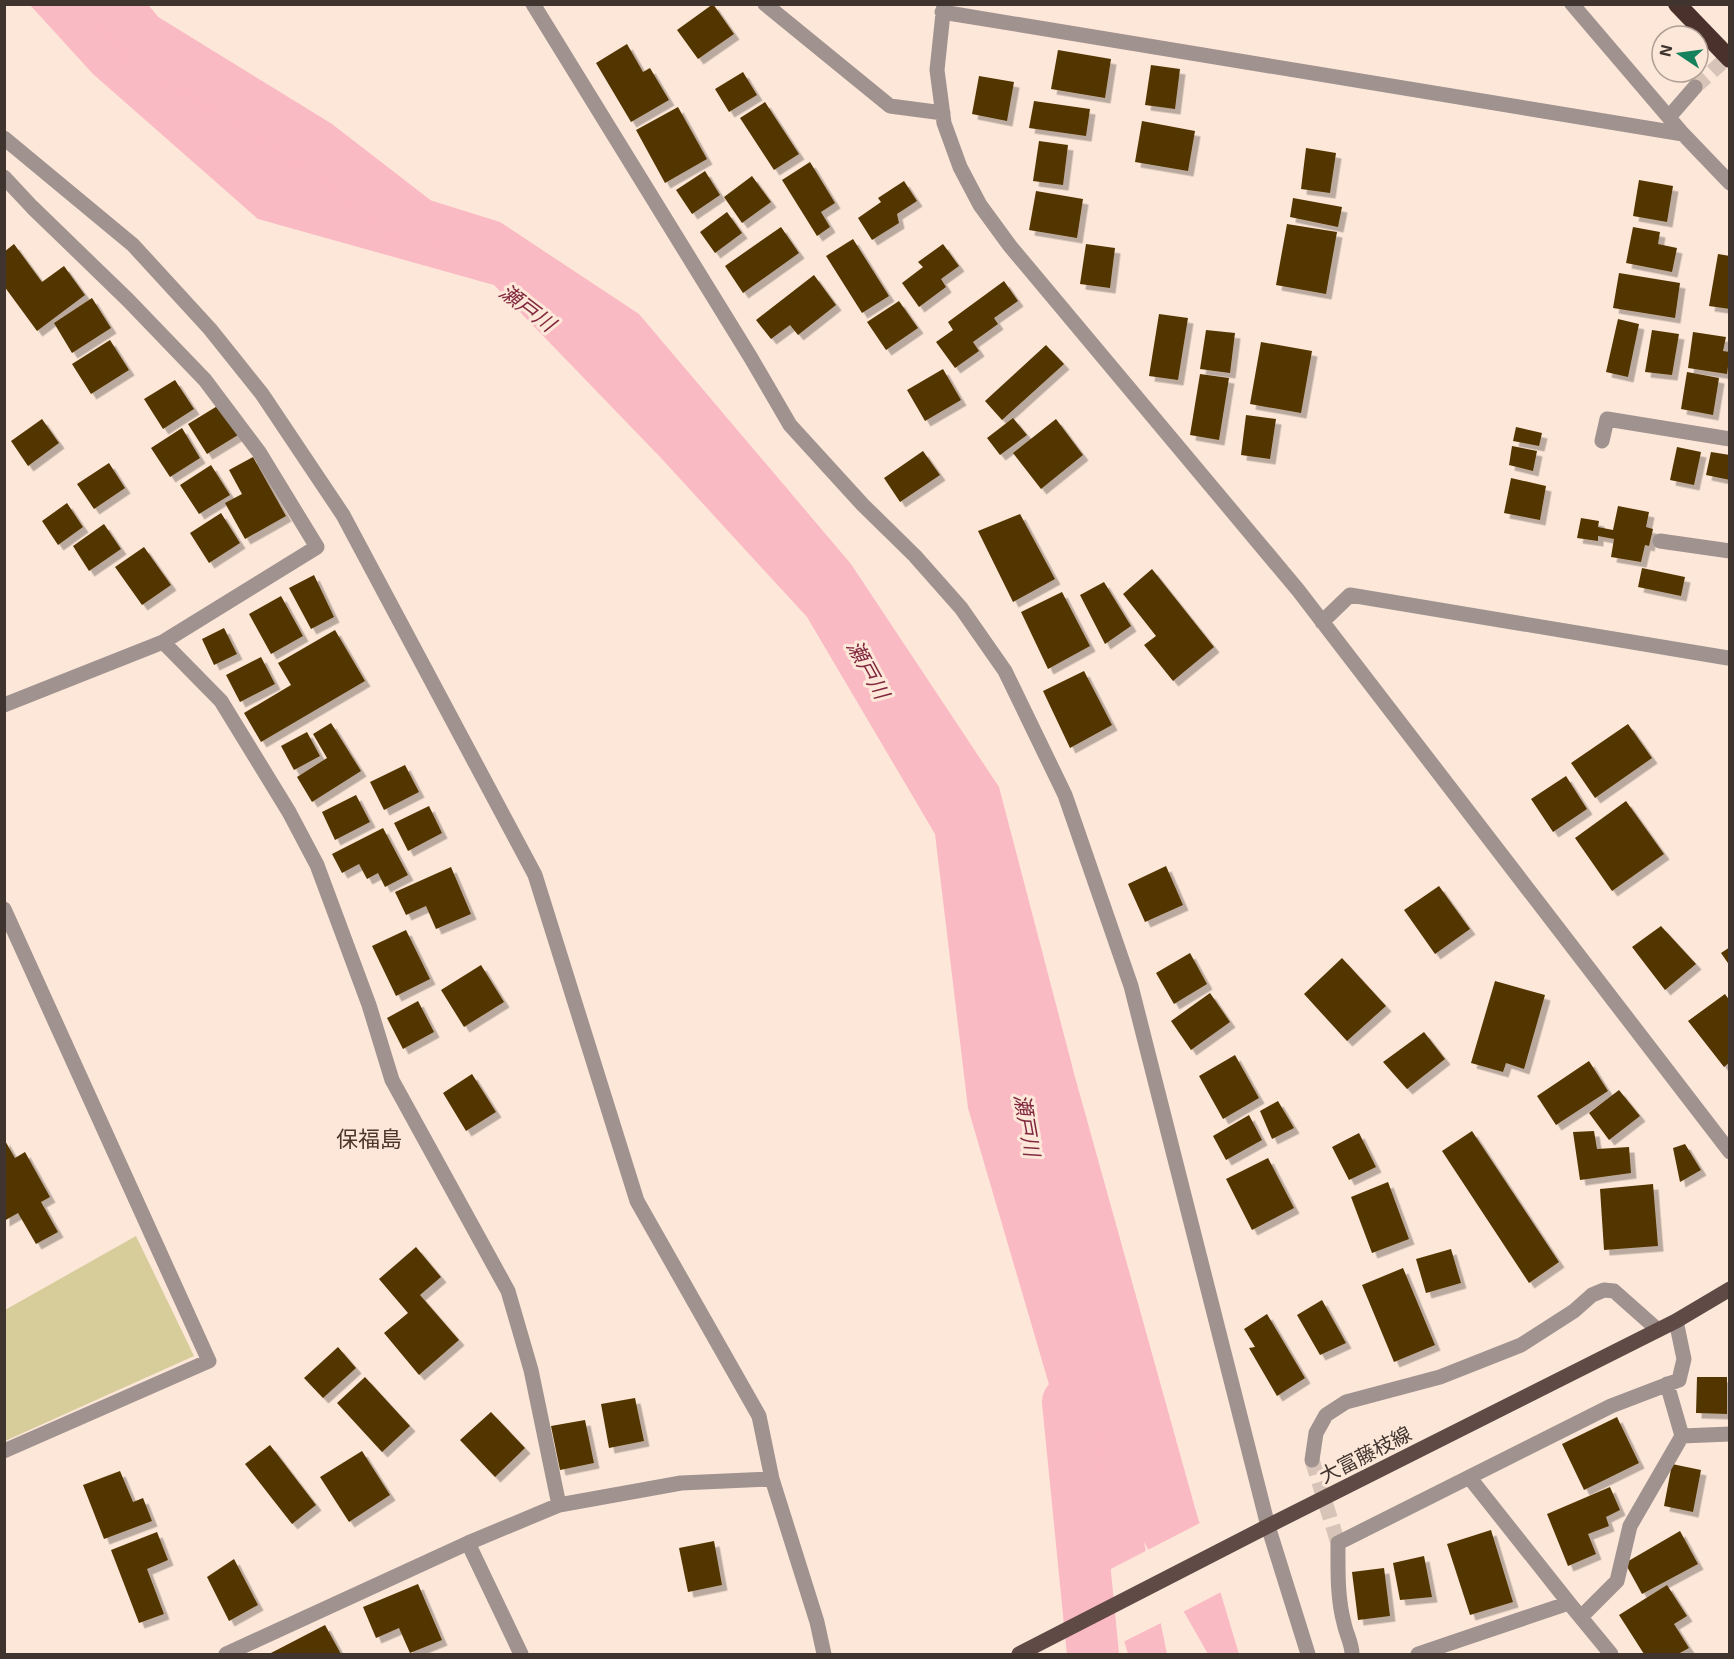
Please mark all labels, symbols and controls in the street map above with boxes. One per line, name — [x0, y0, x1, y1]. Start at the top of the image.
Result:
north arrow — [1650, 24, 1710, 84]
text: N — [1654, 43, 1675, 58]
water label: 瀬戸川 — [495, 278, 562, 337]
water label: 瀬戸川 — [843, 635, 896, 704]
water label: 瀬戸川 — [1010, 1092, 1046, 1160]
district label: 保福島 — [336, 1125, 402, 1151]
street label: 大富藤枝線 — [1315, 1421, 1415, 1487]

